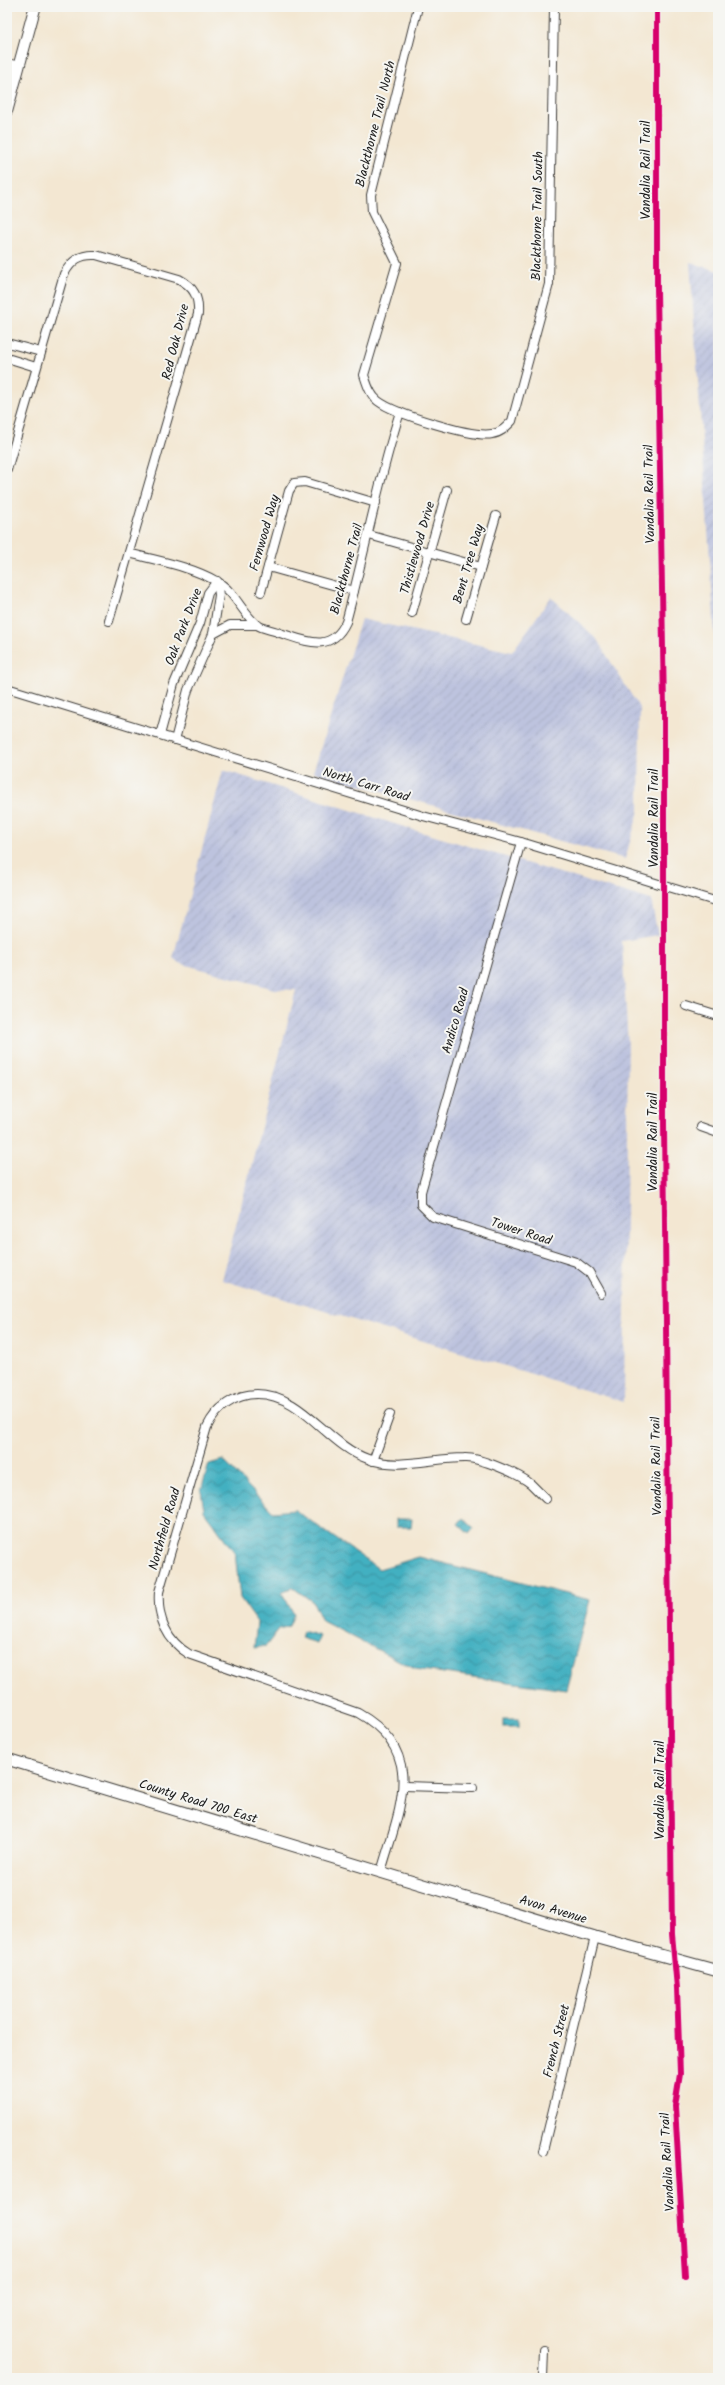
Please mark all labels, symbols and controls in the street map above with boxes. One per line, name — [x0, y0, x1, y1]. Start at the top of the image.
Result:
street label: Blackthorne Trail North — [350, 59, 402, 189]
street label: Vandalia Rail Trail — [636, 121, 657, 219]
street label: Blackthorne Trail South — [526, 151, 550, 281]
street label: Red Oak Drive — [156, 302, 196, 382]
street label: Vandalia Rail Trail — [639, 444, 661, 544]
street label: Fernwood Way — [244, 492, 286, 574]
street label: Thistlewood Drive — [395, 499, 441, 597]
street label: Blackthorne Trail — [325, 521, 369, 617]
street label: Bent Tree Way — [448, 521, 491, 606]
street label: Oak Park Drive — [160, 585, 208, 669]
street label: North Carr Road — [320, 762, 413, 808]
street label: Vandalia Rail Trail — [644, 769, 665, 867]
street label: Andico Road — [437, 985, 476, 1056]
street label: Vandalia Rail Trail — [643, 1093, 664, 1191]
street label: Tower Road — [488, 1212, 555, 1252]
street label: Vandalia Rail Trail — [646, 1416, 668, 1516]
street label: Northfield Road — [143, 1485, 187, 1573]
street label: Vandalia Rail Trail — [650, 1741, 671, 1839]
street label: County Road 700 East — [136, 1774, 261, 1830]
street label: Avon Avenue — [517, 1890, 590, 1930]
street label: French Street — [538, 2001, 576, 2080]
street label: Vandalia Rail Trail — [655, 2112, 681, 2212]

